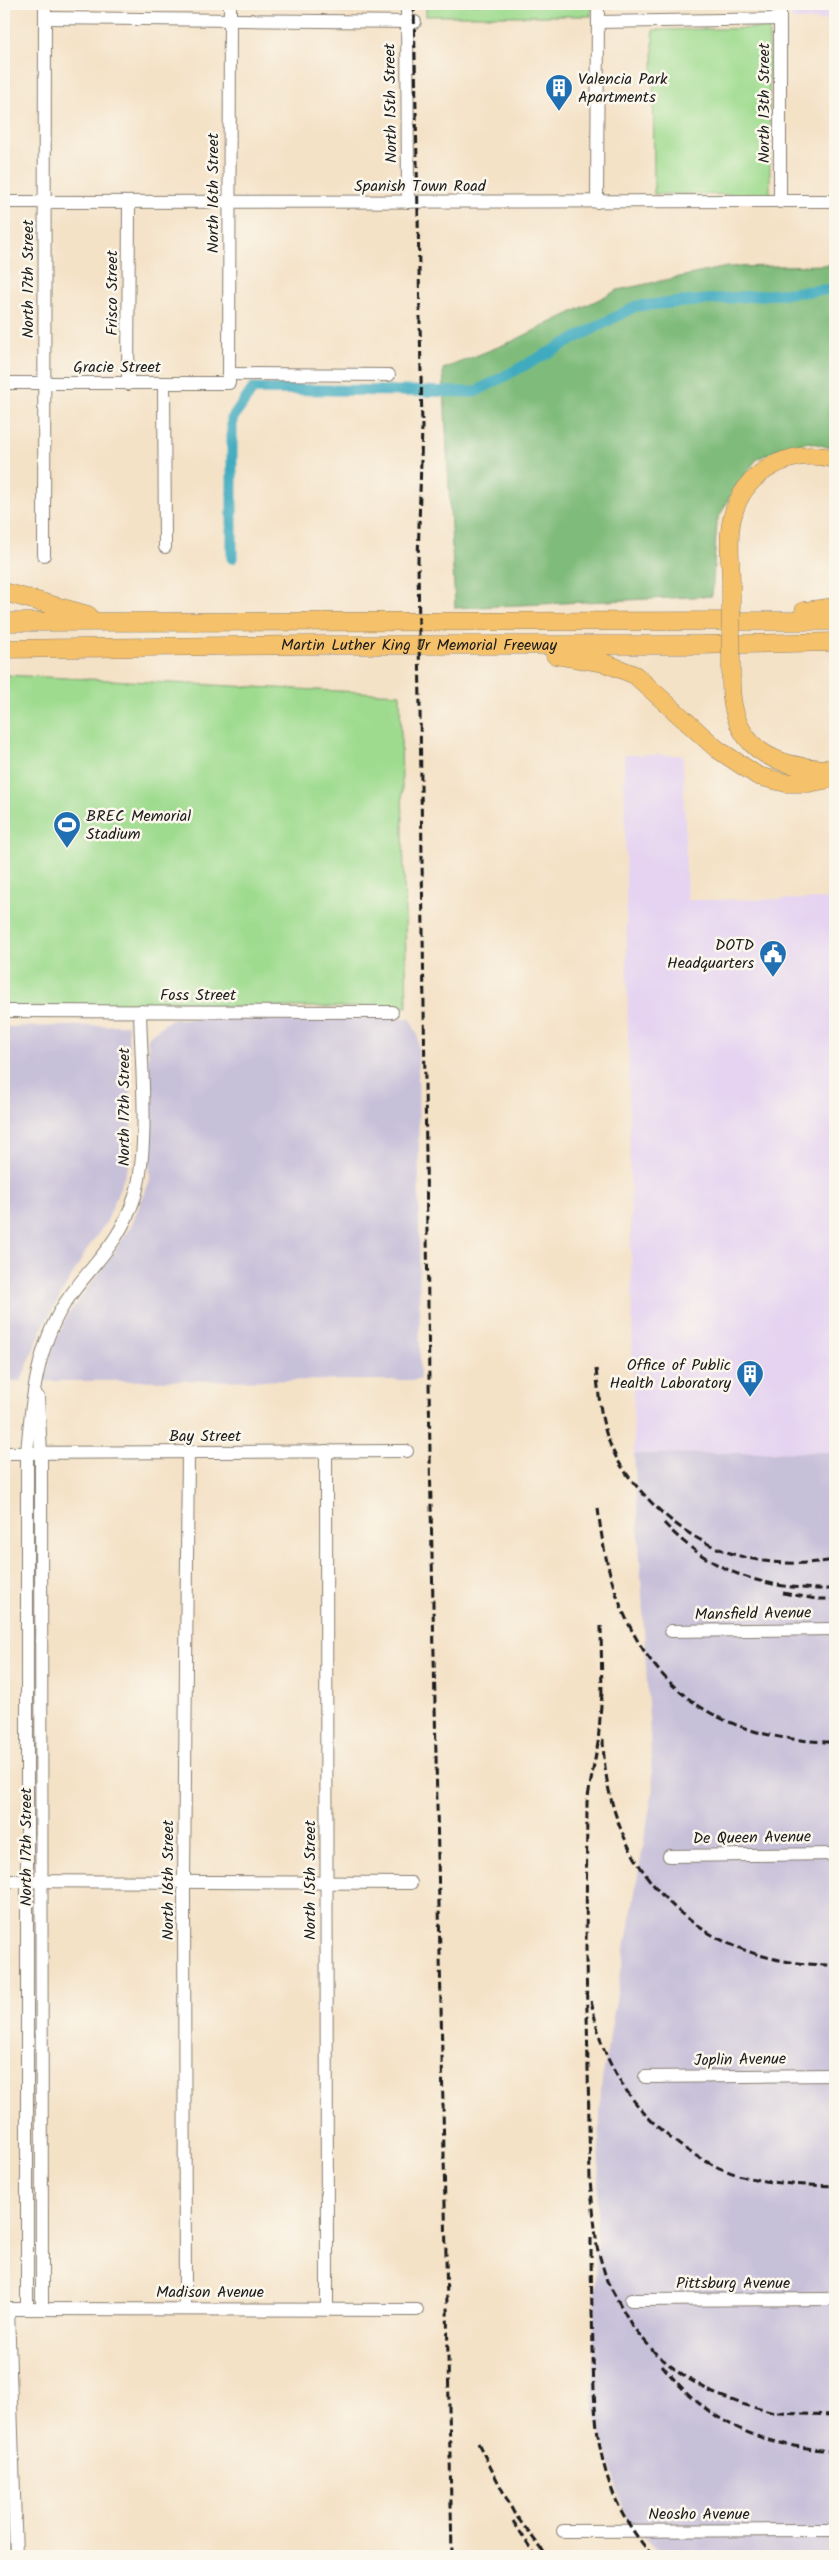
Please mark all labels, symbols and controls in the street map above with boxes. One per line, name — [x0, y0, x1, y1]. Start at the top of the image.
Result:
street label: North 15th Street — [377, 42, 405, 163]
street label: North 13th Street — [752, 42, 777, 163]
place label: Valencia Park Apartments — [578, 67, 668, 110]
building icon: Valencia Park Apartments — [544, 73, 574, 112]
street label: North 16th Street — [201, 132, 226, 253]
street label: Spanish Town Road — [354, 174, 487, 199]
street label: North 17th Street — [16, 219, 41, 338]
street label: Frisco Street — [100, 249, 125, 336]
street label: Gracie Street — [73, 355, 162, 380]
street label: Martin Luther King Jr Memorial Freeway — [281, 633, 558, 658]
place label: BREC Memorial Stadium — [86, 804, 191, 847]
sports icon: BREC Memorial Stadium — [52, 810, 82, 849]
place label: DOTD Headquarters — [667, 933, 754, 976]
public building icon: DOTD Headquarters — [758, 939, 788, 978]
street label: Foss Street — [160, 983, 237, 1008]
street label: North 17th Street — [112, 1047, 137, 1166]
place label: Office of Public Health Laboratory — [610, 1353, 731, 1396]
building icon: Office of Public Health Laboratory — [735, 1359, 765, 1398]
street label: Bay Street — [169, 1424, 242, 1449]
street label: Mansfield Avenue — [695, 1600, 811, 1628]
street label: North 17th Street — [14, 1787, 39, 1906]
street label: North 16th Street — [156, 1819, 181, 1940]
street label: North 15th Street — [298, 1819, 323, 1940]
street label: De Queen Avenue — [693, 1824, 811, 1852]
street label: Joplin Avenue — [694, 2047, 786, 2073]
street label: Pittsburg Avenue — [676, 2271, 790, 2296]
street label: Madison Avenue — [156, 2280, 264, 2305]
street label: Neosho Avenue — [648, 2502, 750, 2527]

